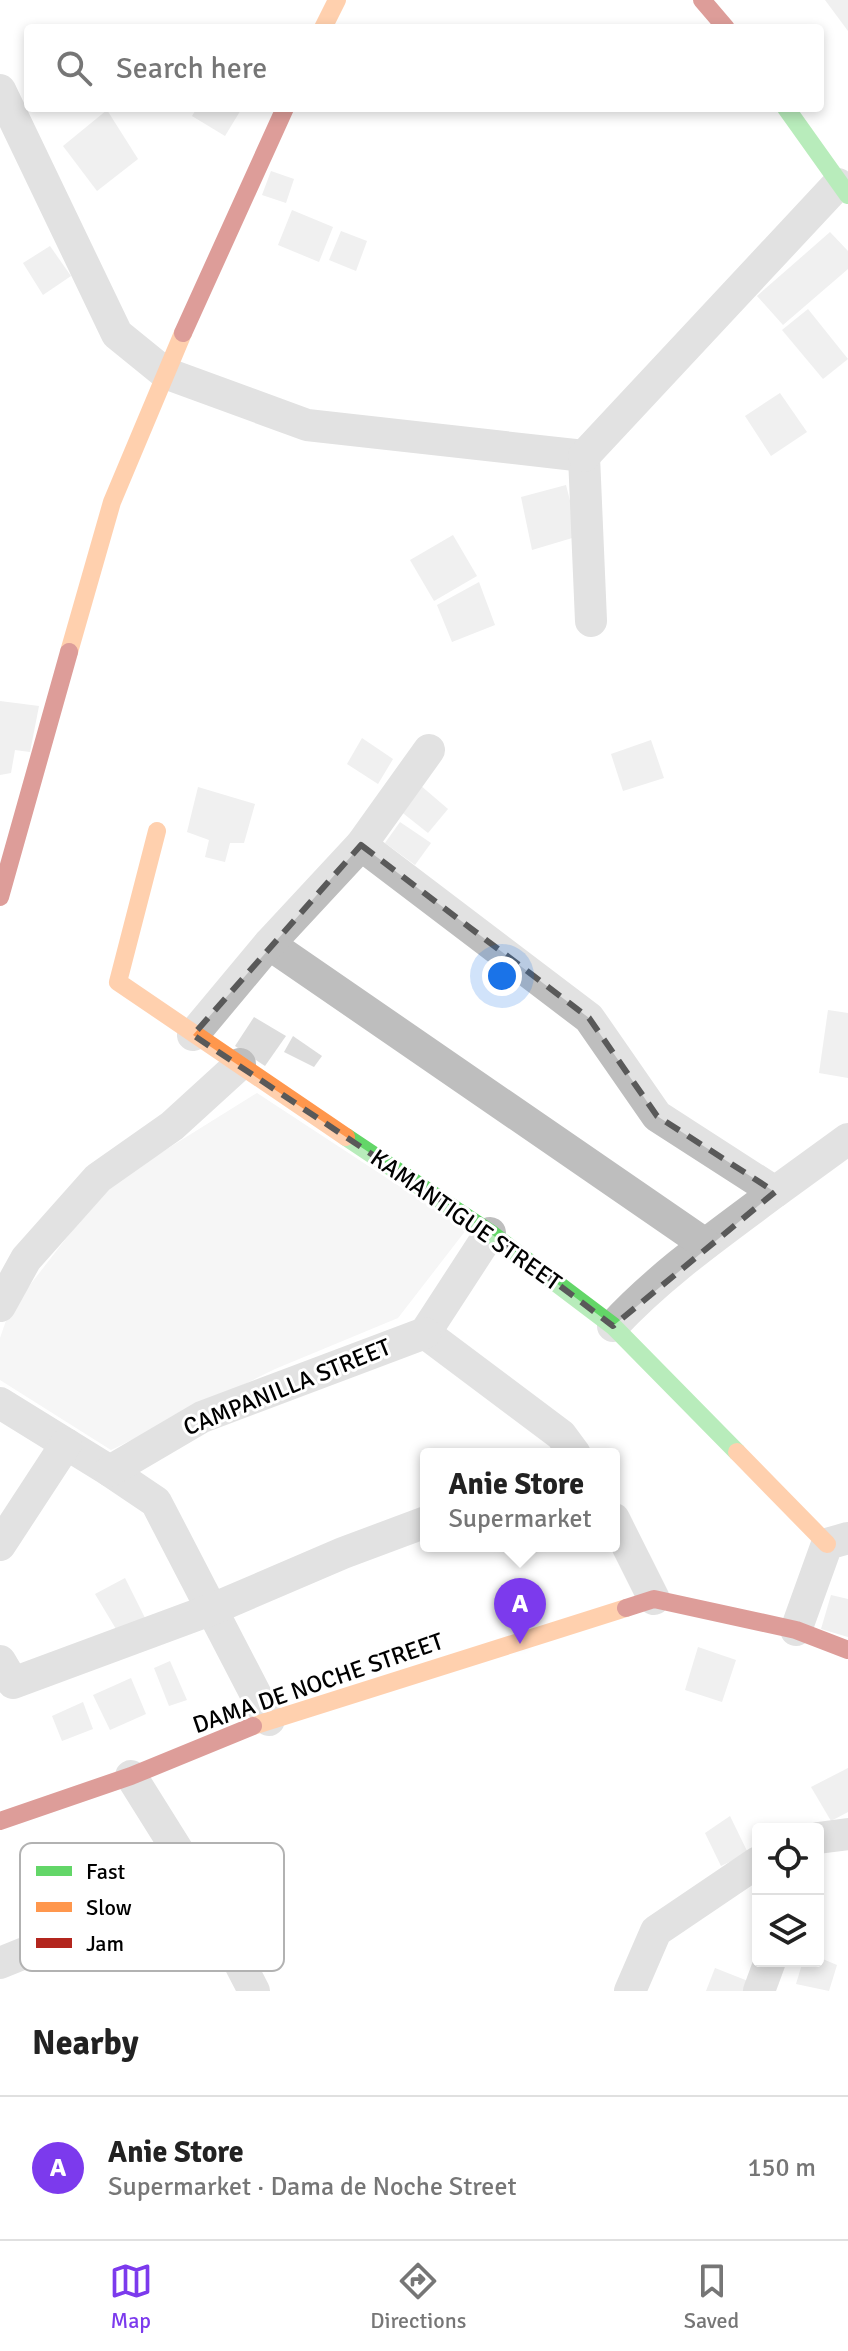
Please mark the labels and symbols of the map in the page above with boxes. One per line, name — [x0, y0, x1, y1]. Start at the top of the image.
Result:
your location — [482, 956, 522, 996]
street label: KAMANTIGUE STREET — [365, 1143, 568, 1297]
street label: CAMPANILLA STREET — [179, 1332, 395, 1442]
pin: A — [494, 1578, 546, 1644]
street label: DAMA DE NOCHE STREET — [189, 1626, 447, 1740]
legend — [20, 1843, 284, 1971]
text: Fast — [86, 1858, 126, 1885]
text: Slow — [86, 1894, 132, 1921]
text: Jam — [86, 1930, 124, 1957]

